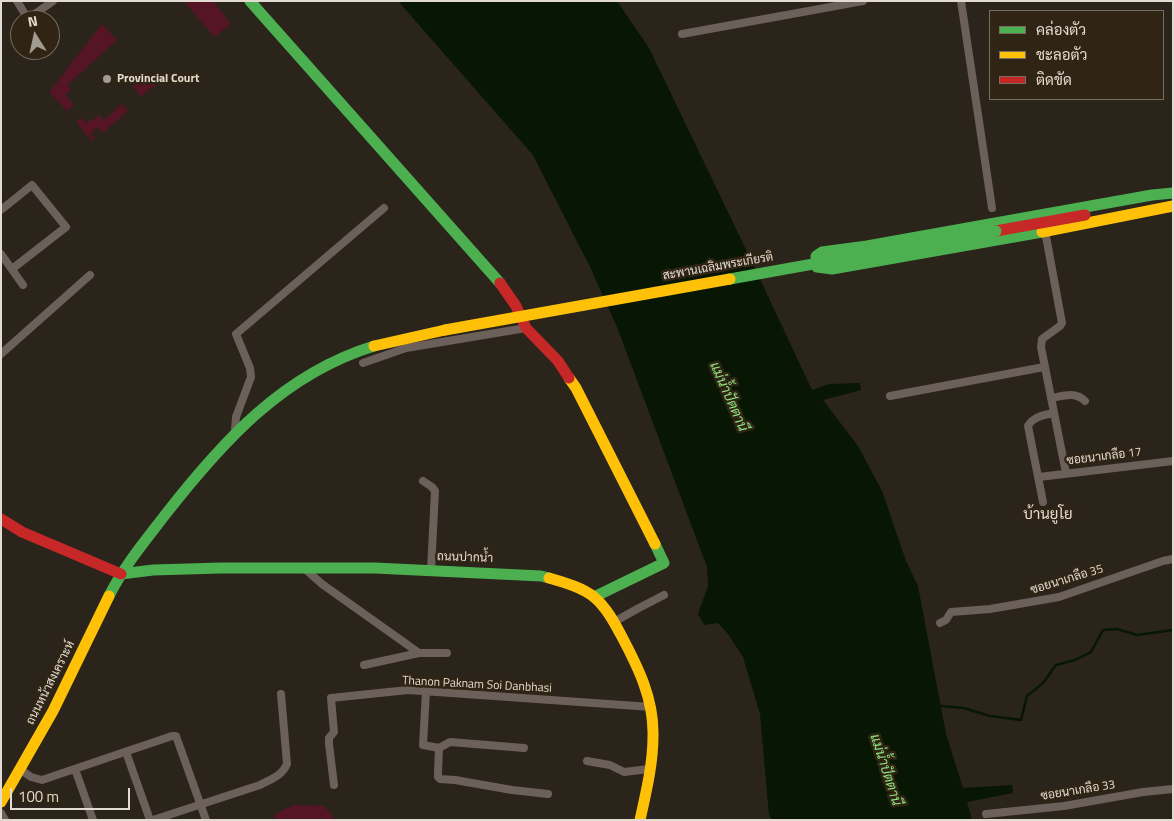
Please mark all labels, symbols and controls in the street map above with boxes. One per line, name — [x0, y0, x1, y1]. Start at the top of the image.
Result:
north arrow — [10, 10, 60, 60]
text: N — [26, 10, 39, 32]
legend — [989, 10, 1164, 100]
text: คล่องตัว — [1036, 18, 1086, 41]
text: ชะลอตัว — [1036, 43, 1087, 66]
text: ติดขัด — [1036, 68, 1072, 91]
place label: Provincial Court — [117, 72, 199, 86]
marker: Provincial Court — [101, 73, 113, 85]
street label: สะพานเฉลิมพระเกียรติ — [662, 250, 774, 284]
water label: แม่น้ำปัตตานี — [705, 360, 751, 434]
street label: ซอยนาเกลือ 17 — [1066, 445, 1142, 469]
district label: บ้านยูโย — [1023, 506, 1073, 524]
street label: ถนนปากน้ำ — [437, 550, 493, 566]
street label: ซอยนาเกลือ 35 — [1029, 562, 1105, 598]
street label: ถนนหน้าสงเคราะห์ — [24, 639, 78, 727]
street label: Thanon Paknam Soi Danbhasi — [402, 674, 552, 696]
water label: แม่น้ำปัตตานี — [866, 732, 904, 808]
scale bar — [12, 778, 132, 810]
street label: ซอยนาเกลือ 33 — [1040, 778, 1116, 804]
text: 100 m — [18, 785, 59, 808]

